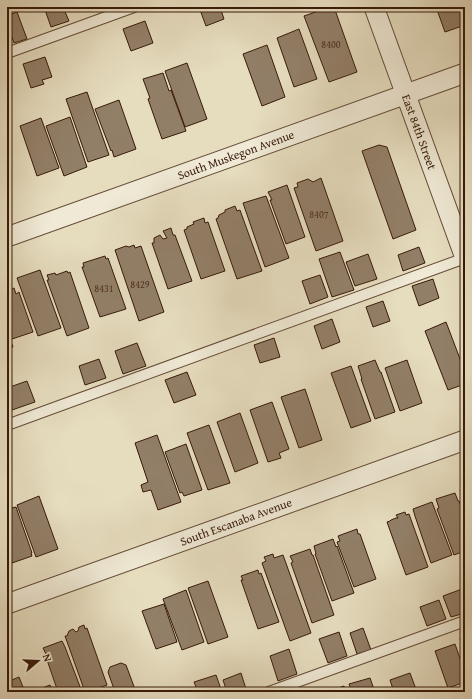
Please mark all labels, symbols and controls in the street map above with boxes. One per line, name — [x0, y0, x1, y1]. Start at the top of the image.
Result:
house number: 8400 — [321, 37, 341, 52]
street label: East 84th Street — [398, 92, 441, 173]
street label: South Muskegon Avenue — [175, 125, 297, 184]
house number: 8407 — [309, 207, 329, 222]
house number: 8429 — [130, 277, 150, 292]
house number: 8431 — [94, 281, 114, 296]
street label: South Escanaba Avenue — [178, 493, 294, 550]
north arrow — [18, 641, 58, 681]
text: N — [39, 652, 56, 664]

